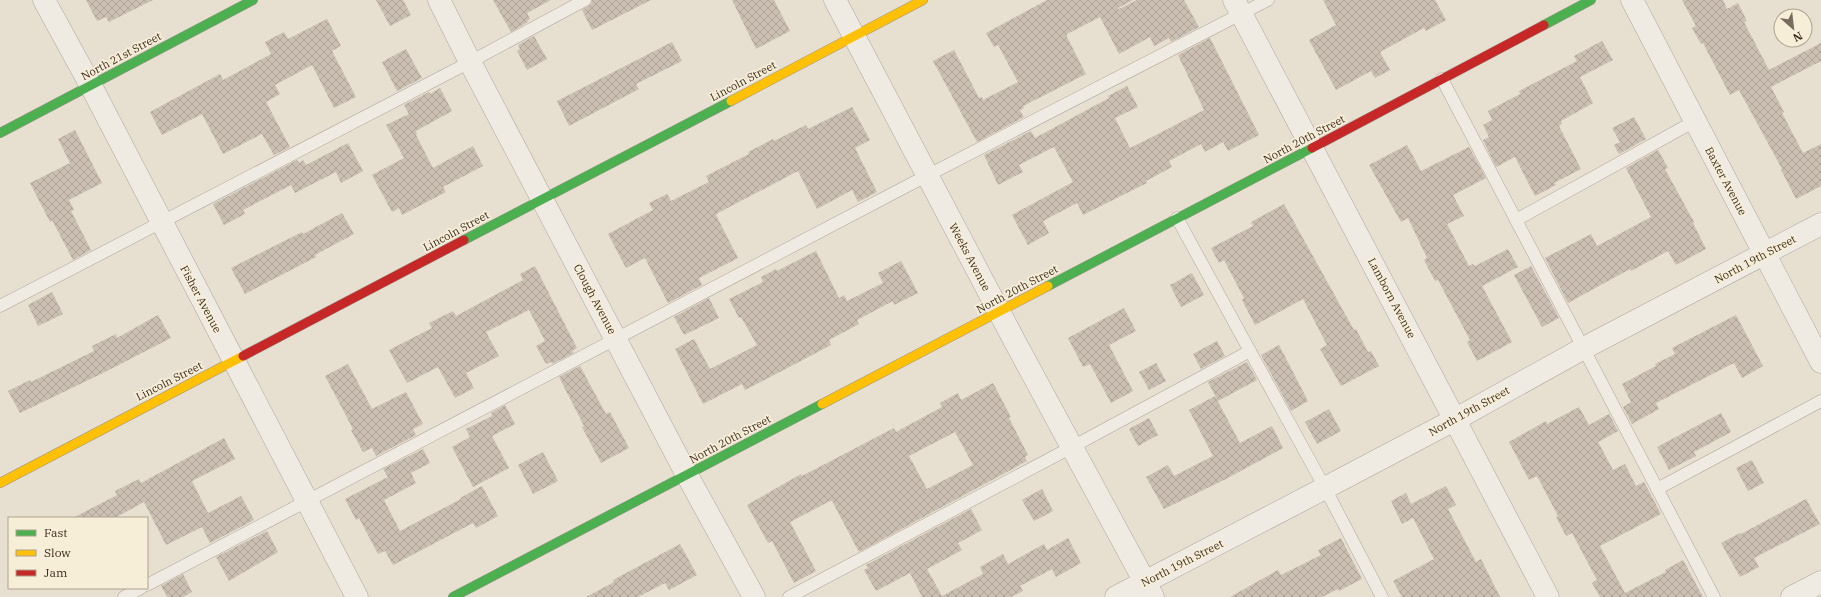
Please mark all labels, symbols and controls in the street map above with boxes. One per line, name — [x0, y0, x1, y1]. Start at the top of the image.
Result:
north arrow — [1773, 8, 1813, 48]
street label: North 21st Street — [78, 29, 164, 83]
text: N — [1790, 29, 1805, 45]
street label: Lincoln Street — [708, 58, 778, 104]
street label: North 20th Street — [1261, 112, 1347, 166]
street label: Baxter Avenue — [1702, 144, 1750, 218]
street label: Lincoln Street — [421, 208, 491, 254]
street label: Weeks Avenue — [946, 221, 994, 293]
street label: North 19th Street — [1712, 232, 1798, 286]
street label: Lamborn Avenue — [1365, 255, 1419, 341]
street label: Clough Avenue — [571, 261, 619, 337]
street label: North 20th Street — [974, 262, 1060, 316]
street label: Fisher Avenue — [177, 263, 225, 335]
street label: Lincoln Street — [133, 358, 205, 404]
street label: North 19th Street — [1426, 383, 1512, 439]
street label: North 20th Street — [687, 412, 773, 466]
legend — [8, 517, 148, 589]
text: Fast — [44, 525, 68, 540]
street label: North 19th Street — [1139, 536, 1226, 590]
text: Slow — [44, 545, 71, 560]
text: Jam — [44, 565, 68, 580]

